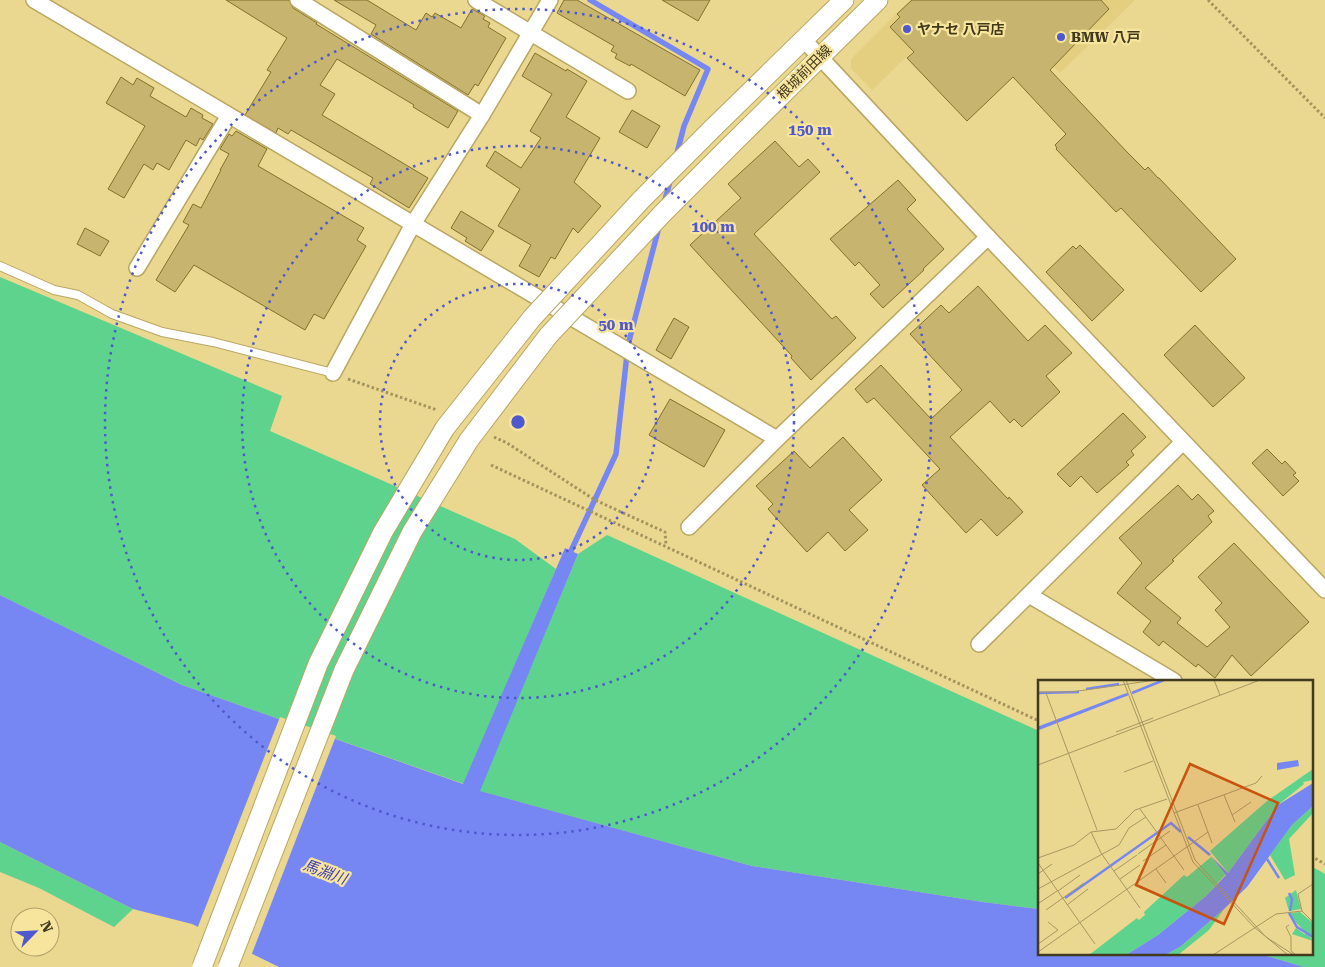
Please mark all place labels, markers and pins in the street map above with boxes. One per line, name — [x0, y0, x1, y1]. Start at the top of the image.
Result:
place label: ヤナセ 八戸店 — [917, 21, 1005, 37]
marker: ヤナセ 八戸店 — [901, 23, 913, 35]
place label: BMW 八戸 — [1071, 29, 1140, 45]
marker: BMW 八戸 — [1055, 31, 1067, 43]
centre of rings — [509, 413, 527, 431]

